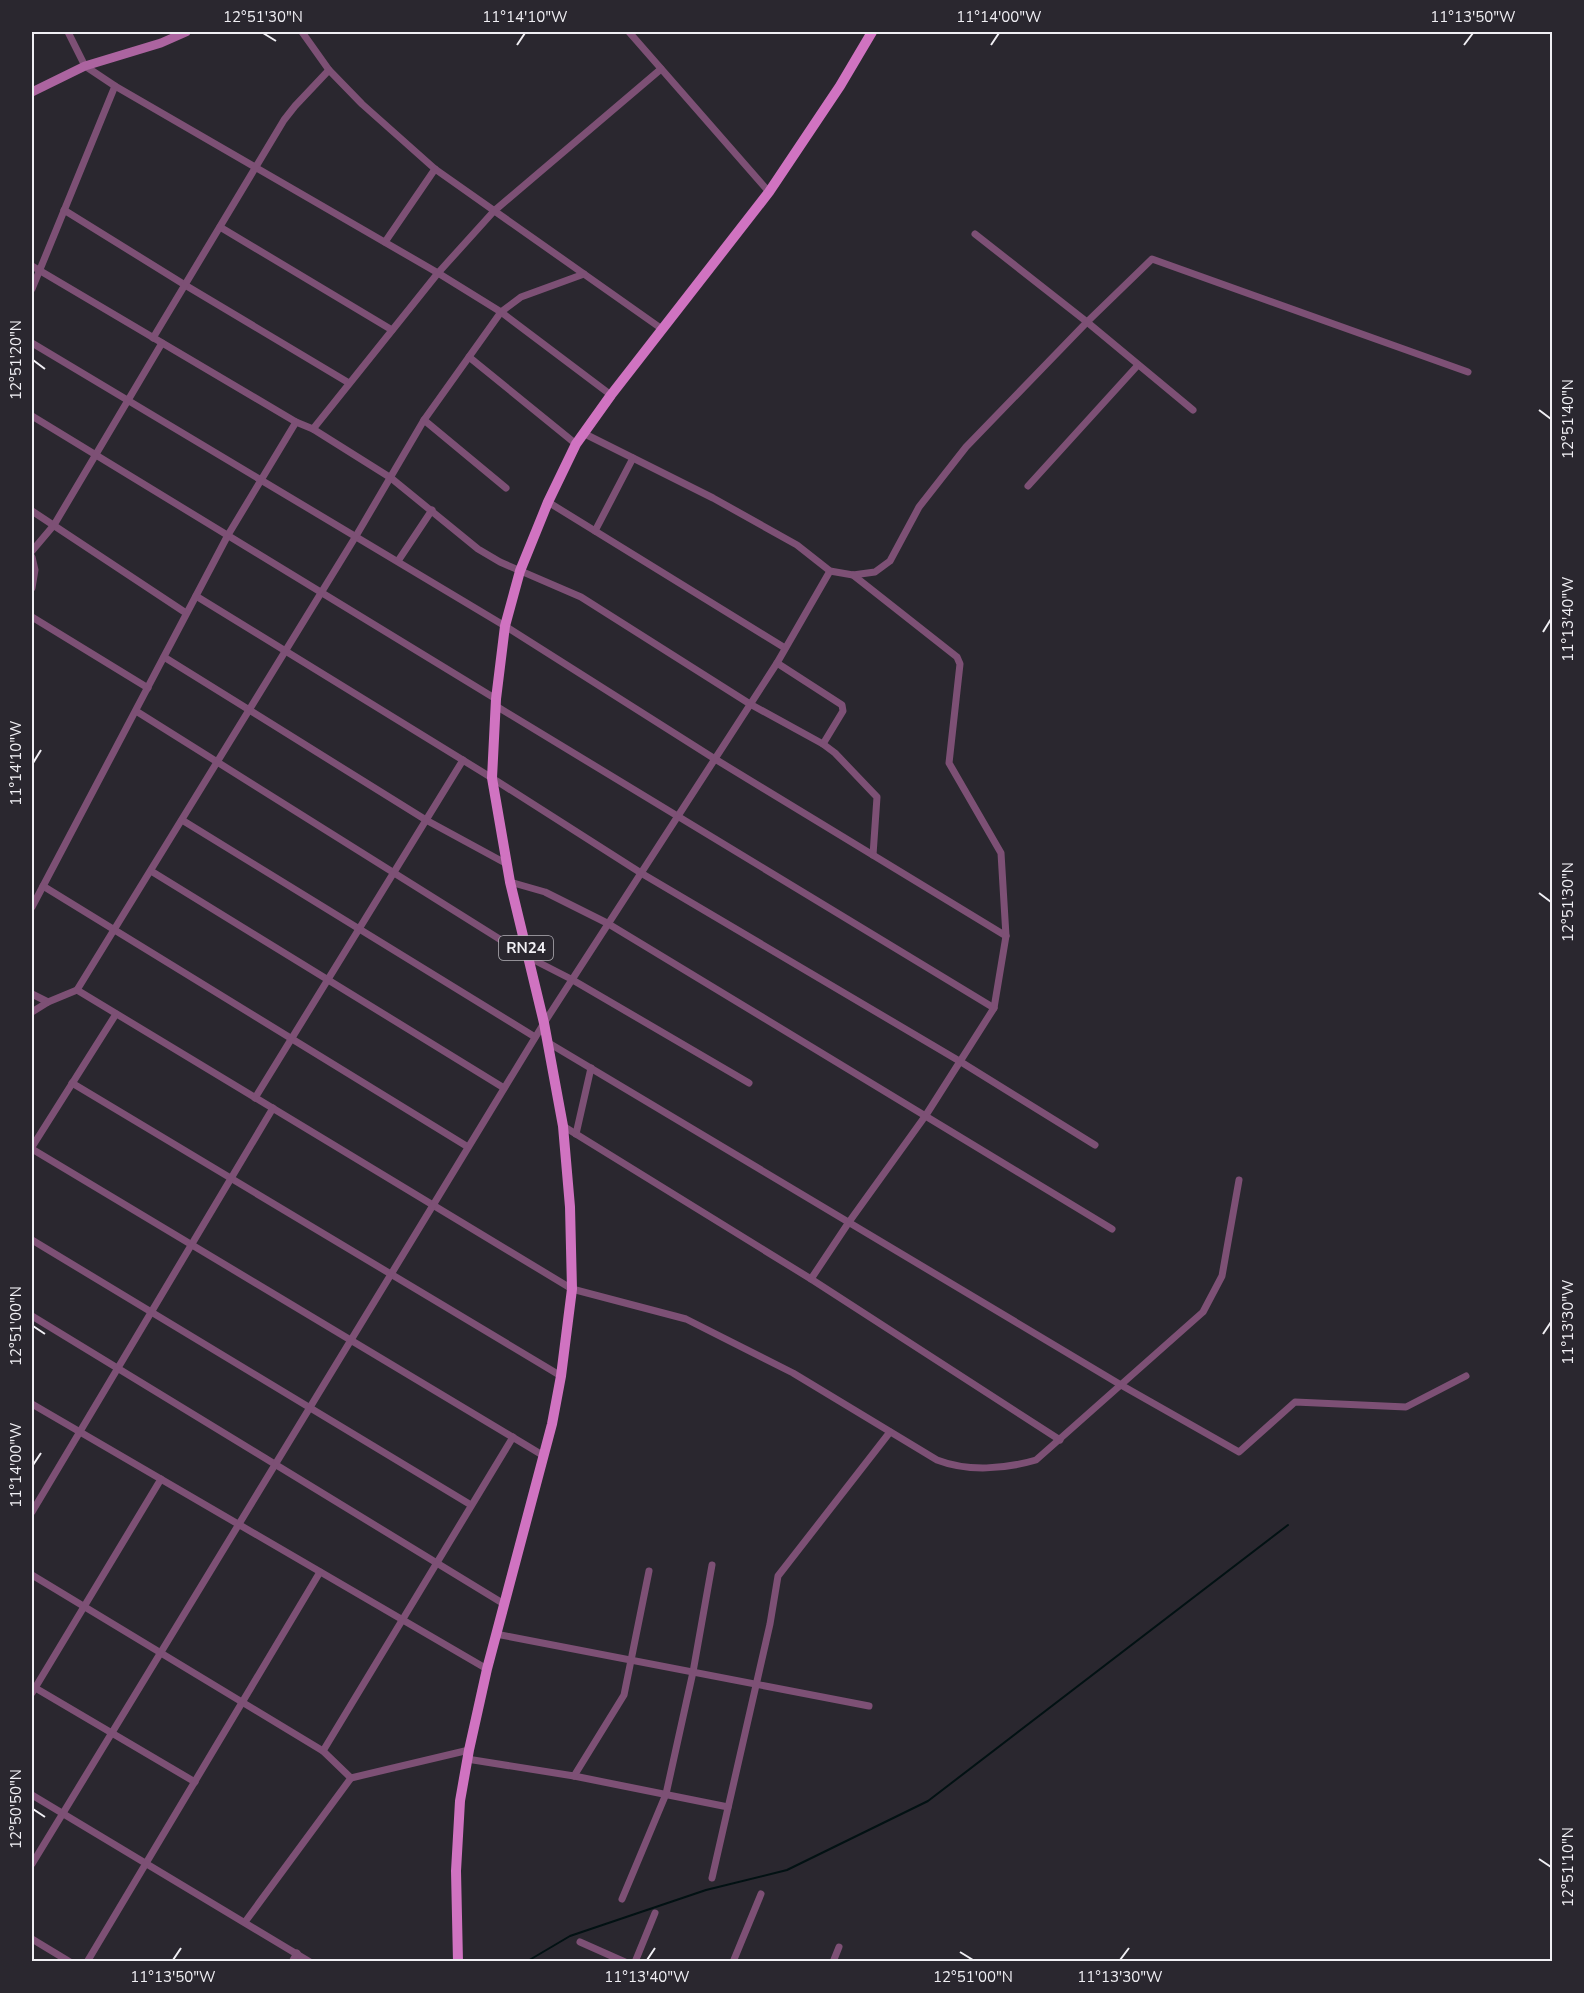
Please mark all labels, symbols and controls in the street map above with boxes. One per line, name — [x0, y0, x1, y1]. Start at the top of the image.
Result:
text: 12°51'30"N — [223, 7, 303, 27]
text: 11°14'10"W — [482, 7, 568, 27]
text: 11°14'00"W — [956, 7, 1042, 27]
text: 11°13'50"W — [1430, 7, 1516, 27]
text: 12°51'20"N — [6, 320, 26, 400]
text: 12°51'40"N — [1558, 379, 1578, 459]
text: 11°13'40"W — [1558, 576, 1578, 662]
text: 11°14'10"W — [6, 720, 26, 806]
text: 12°51'30"N — [1558, 862, 1578, 942]
road number: RN24 — [499, 936, 553, 960]
text: 11°13'30"W — [1558, 1279, 1578, 1365]
text: 12°51'00"N — [6, 1286, 26, 1366]
text: 11°14'00"W — [6, 1422, 26, 1508]
text: 12°50'50"N — [6, 1769, 26, 1849]
text: 12°51'10"N — [1558, 1827, 1578, 1907]
text: 11°13'50"W — [130, 1967, 216, 1987]
text: 11°13'40"W — [604, 1967, 690, 1987]
text: 12°51'00"N — [933, 1967, 1013, 1987]
text: 11°13'30"W — [1077, 1967, 1163, 1987]

